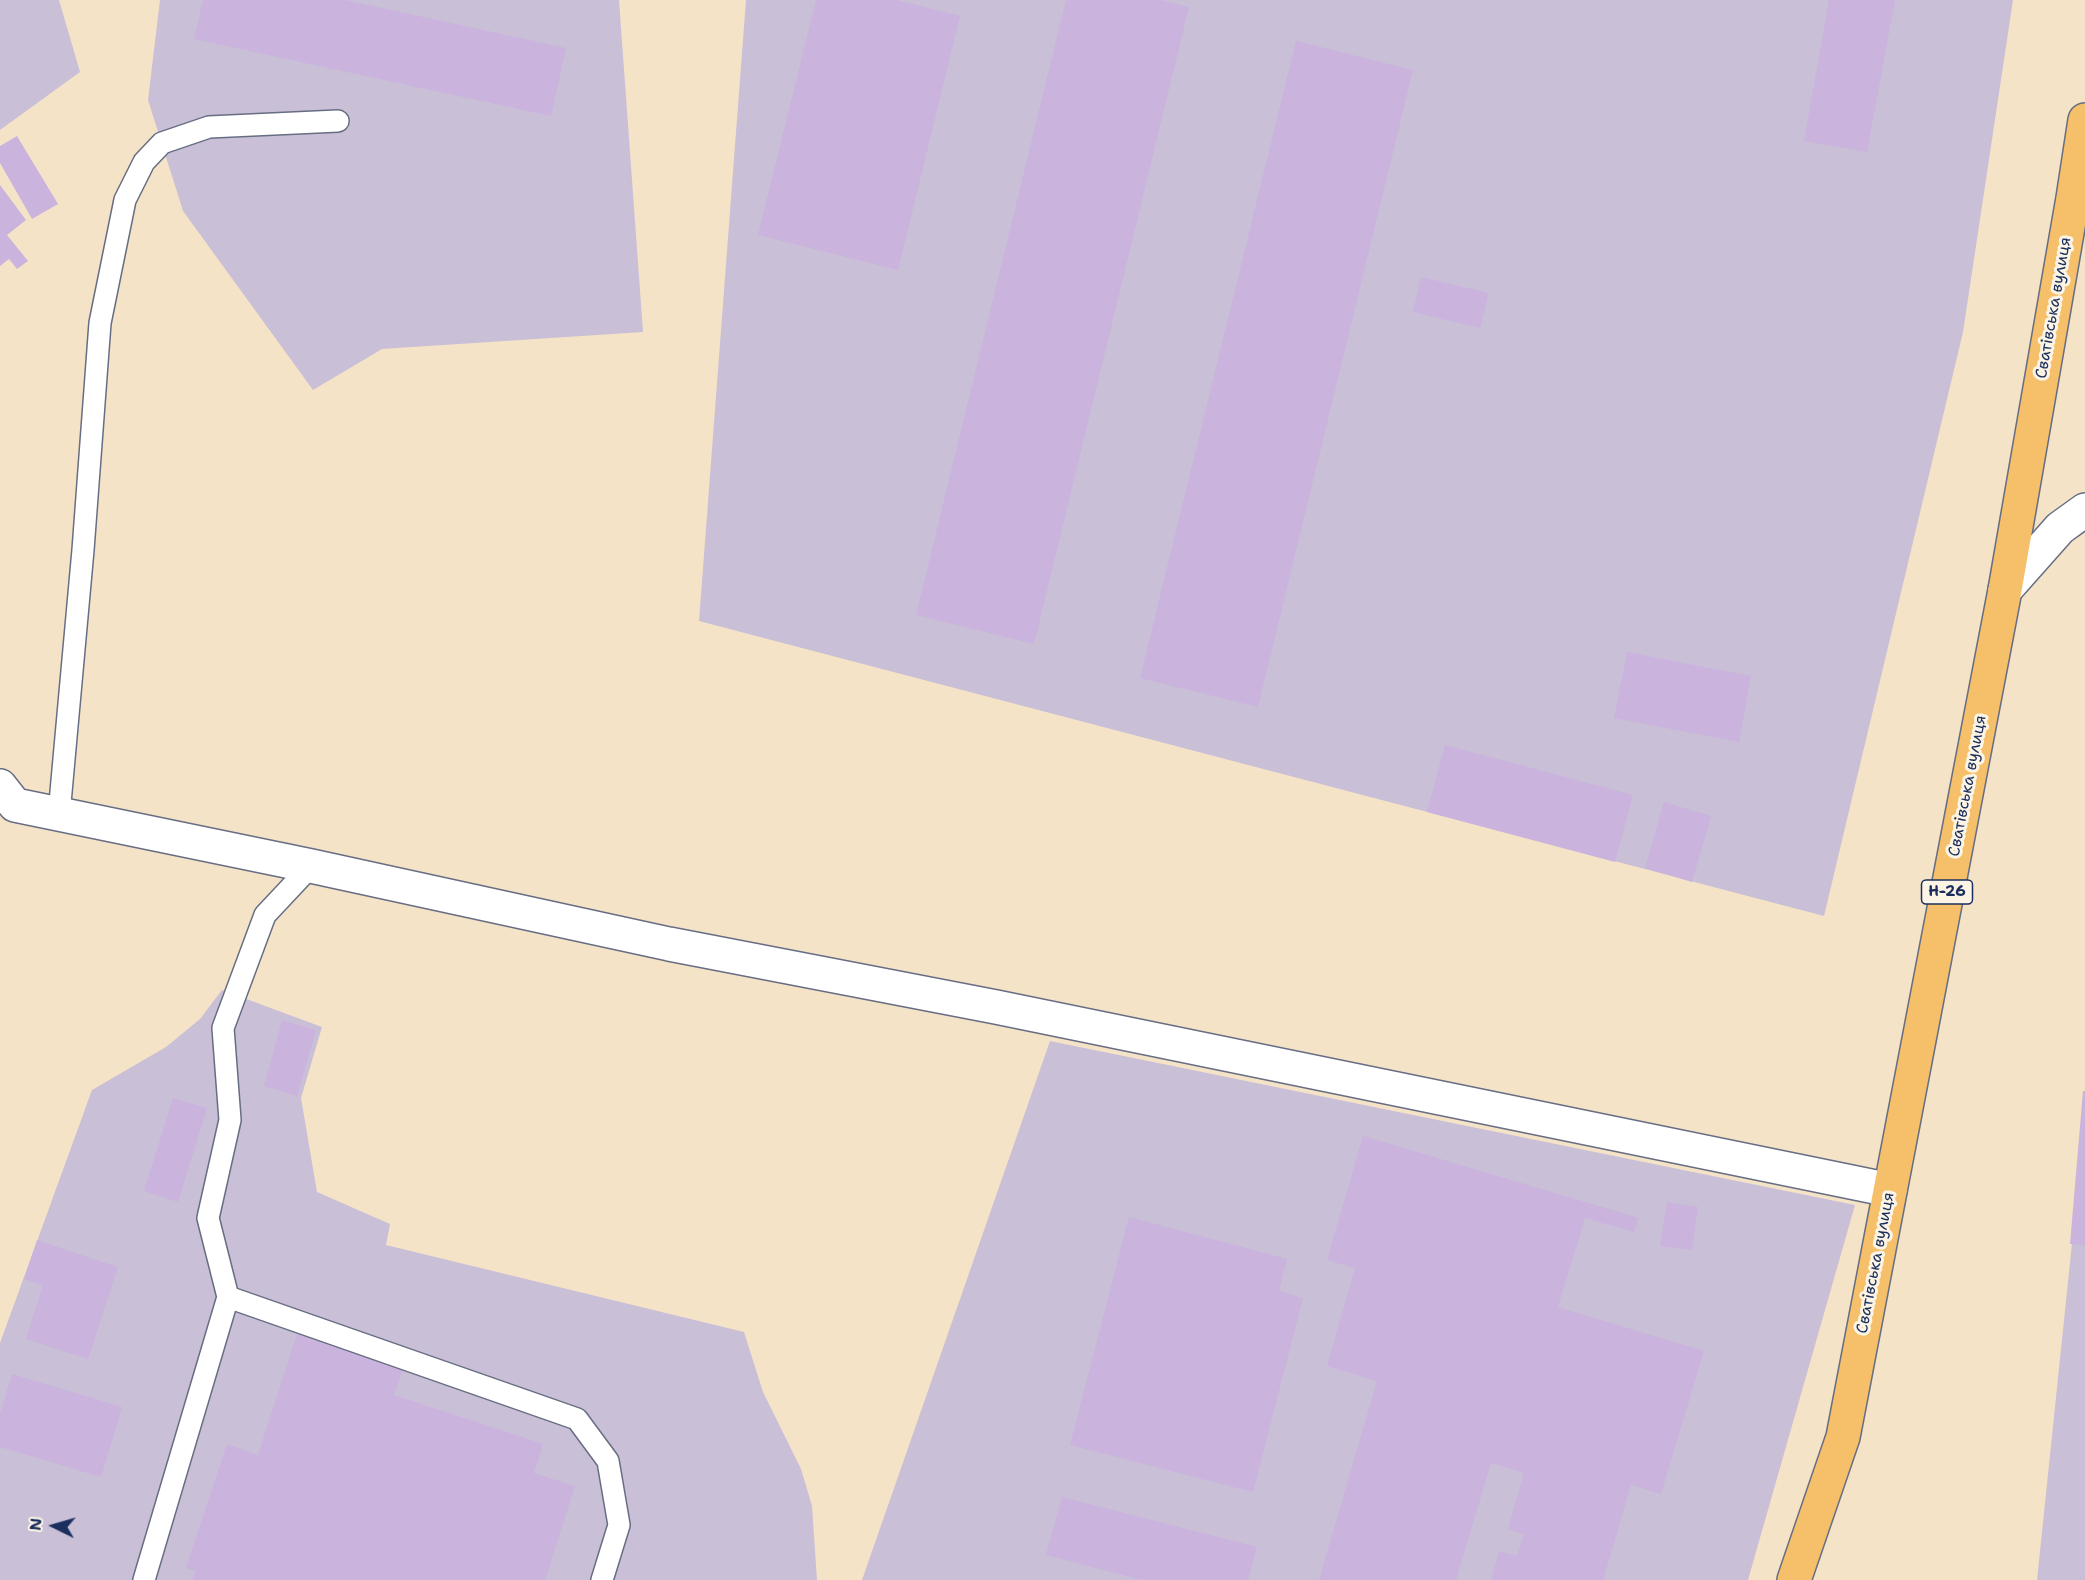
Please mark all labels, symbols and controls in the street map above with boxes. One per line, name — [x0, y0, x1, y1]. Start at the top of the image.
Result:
street label: Сватівська вулиця — [2032, 236, 2076, 380]
street label: Сватівська вулиця — [1945, 714, 1991, 858]
road number: Н-26 — [1922, 880, 1972, 904]
street label: Сватівська вулиця — [1853, 1191, 1899, 1335]
north arrow — [24, 1496, 84, 1556]
text: N — [25, 1517, 47, 1532]

